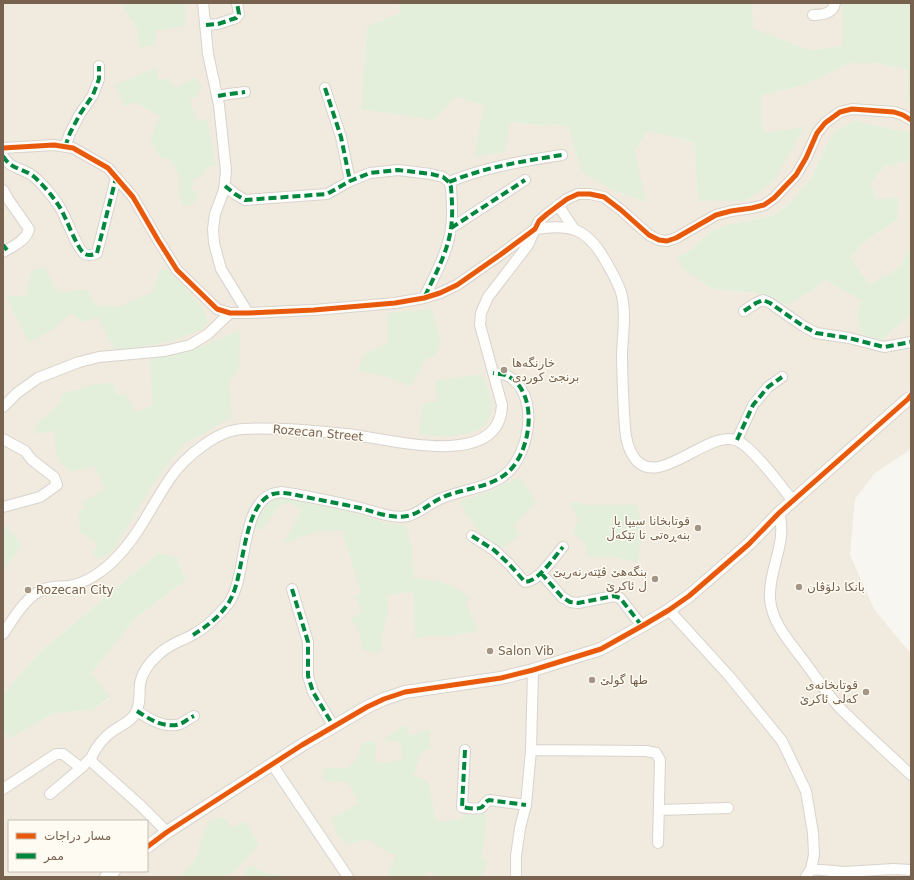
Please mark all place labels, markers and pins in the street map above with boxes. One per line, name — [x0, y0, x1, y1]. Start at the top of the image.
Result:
place label: خارنگەها برنجێ کوردی — [512, 356, 579, 385]
marker: خارنگەها برنجێ کوردی — [499, 365, 509, 375]
place label: قوتابخانا سیپا یا بنەڕەتی تا تێکەڵ — [606, 514, 690, 543]
marker: قوتابخانا سیپا یا بنەڕەتی تا تێکەڵ — [693, 523, 703, 533]
place label: بنگەهێ ڤێتەرنەریێ ل ئاکرێ — [553, 565, 647, 594]
marker: بنگەهێ ڤێتەرنەریێ ل ئاکرێ — [650, 574, 660, 584]
place label: بانکا دلۆڤان — [807, 580, 865, 595]
marker: بانکا دلۆڤان — [794, 582, 804, 592]
place label: Rozecan City — [36, 583, 114, 597]
marker: Rozecan City — [23, 585, 33, 595]
place label: Salon Vib — [498, 644, 554, 658]
marker: Salon Vib — [485, 646, 495, 656]
place label: طها گولێ — [600, 673, 648, 688]
marker: طها گولێ — [587, 675, 597, 685]
place label: قوتابخانەی کەلی ئاکرێ — [800, 678, 858, 707]
marker: قوتابخانەی کەلی ئاکرێ — [861, 687, 871, 697]

